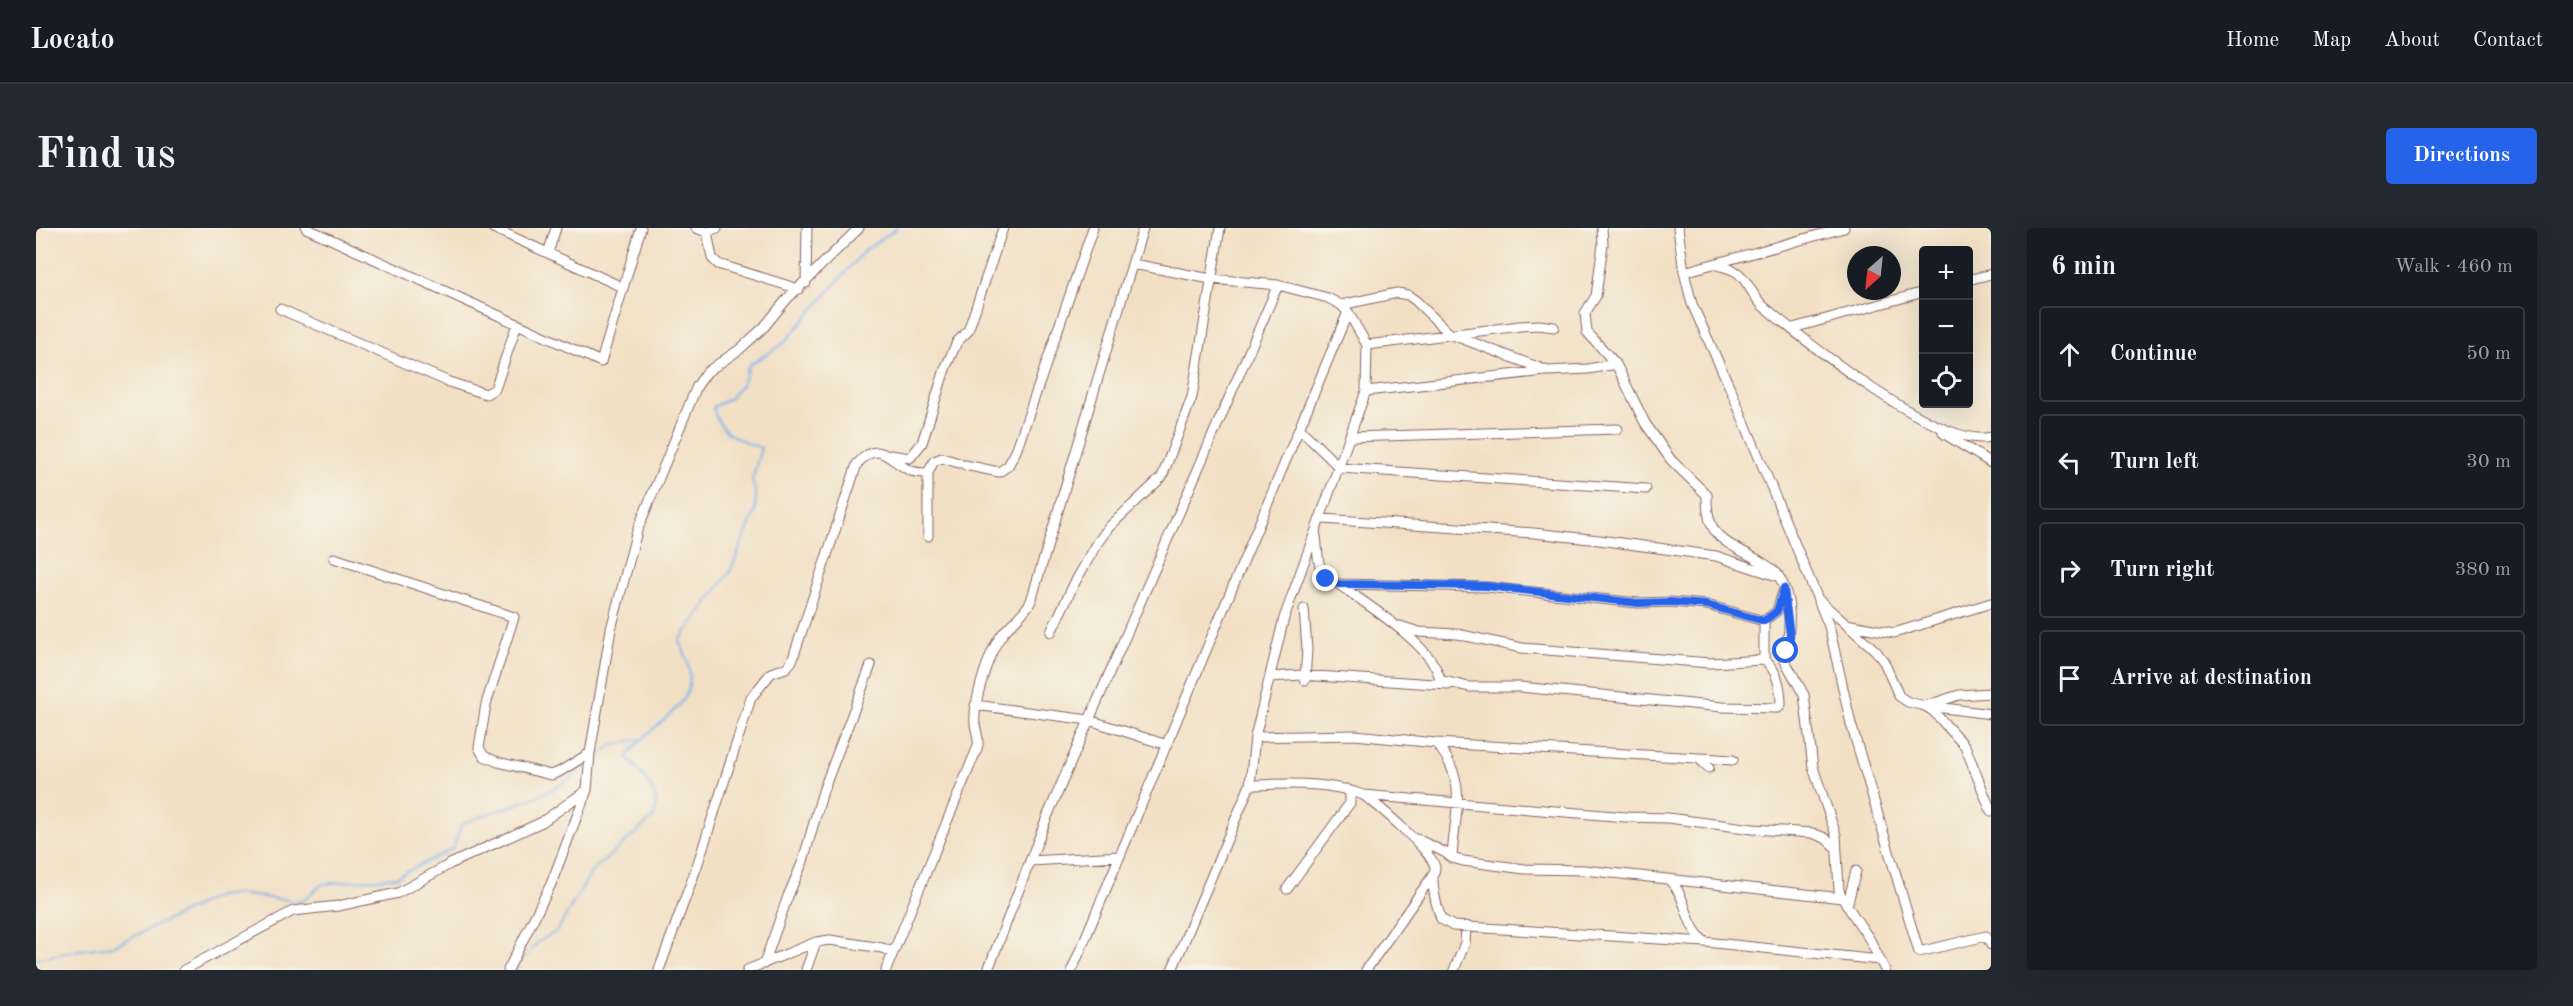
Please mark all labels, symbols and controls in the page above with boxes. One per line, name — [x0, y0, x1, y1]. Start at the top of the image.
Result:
text: Locato — [30, 27, 115, 55]
text: Home — [2226, 30, 2279, 51]
text: Map — [2312, 30, 2351, 51]
text: About — [2384, 30, 2440, 51]
text: Contact — [2473, 30, 2543, 51]
button: Directions — [2386, 128, 2537, 184]
text: Find us — [36, 135, 175, 177]
north arrow — [1847, 246, 1901, 300]
map controls — [1919, 246, 1973, 408]
button: + — [1919, 246, 1973, 300]
text: 6 min — [2051, 254, 2116, 280]
text: Walk · 460 m — [2394, 257, 2513, 277]
button: − — [1919, 300, 1973, 354]
icon: ahead — [2053, 338, 2086, 371]
text: Continue — [2110, 343, 2197, 365]
text: 50 m — [2466, 344, 2511, 364]
button: locate — [1919, 354, 1973, 408]
icon: left — [2053, 446, 2086, 479]
text: Turn left — [2110, 451, 2199, 473]
text: 30 m — [2466, 452, 2511, 472]
icon: right — [2053, 554, 2086, 587]
text: Turn right — [2110, 559, 2214, 581]
text: 380 m — [2455, 560, 2511, 580]
route end — [1312, 565, 1338, 591]
route start — [1772, 637, 1798, 663]
icon: arrive — [2053, 662, 2086, 695]
text: Arrive at destination — [2110, 667, 2312, 689]

